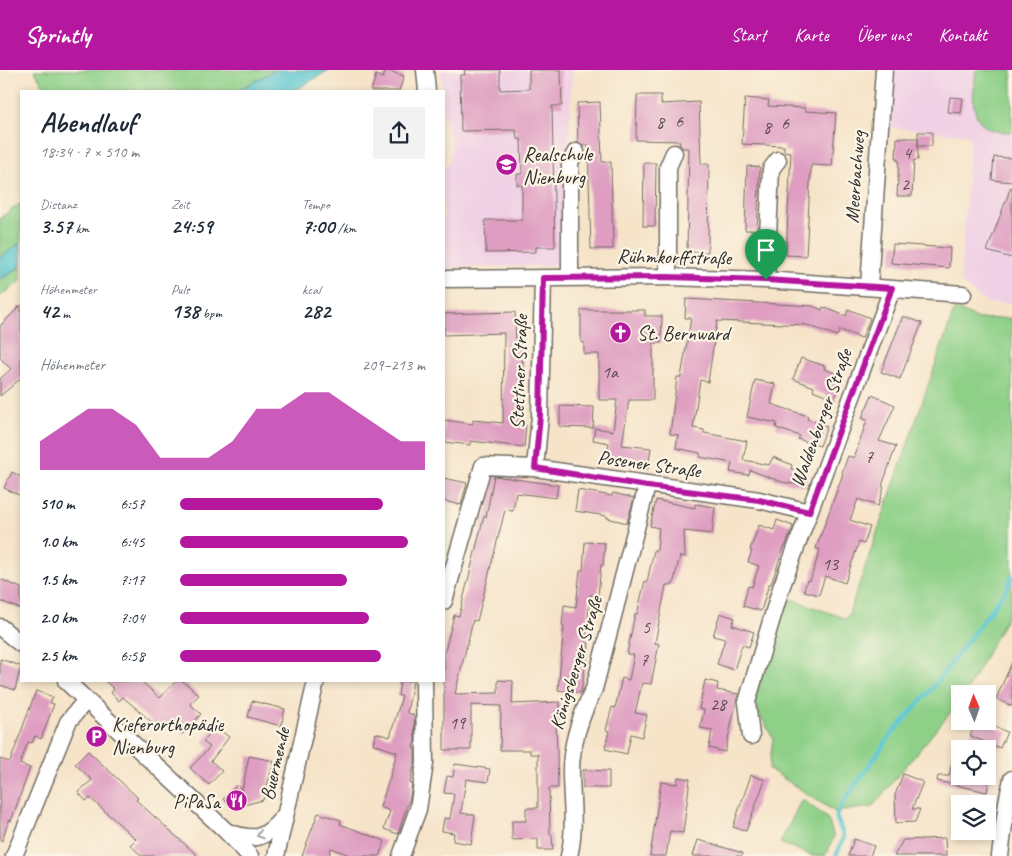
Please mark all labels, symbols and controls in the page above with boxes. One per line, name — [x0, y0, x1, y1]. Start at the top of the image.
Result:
text: Sprintly — [25, 20, 91, 50]
text: Start — [731, 24, 766, 46]
text: Karte — [794, 24, 829, 46]
text: Über uns — [857, 24, 911, 46]
text: Kontakt — [939, 24, 987, 46]
text: Abendlauf — [40, 105, 135, 140]
button: share — [373, 107, 425, 159]
house number: 6 — [675, 110, 684, 132]
house number: 8 — [656, 111, 666, 133]
house number: 6 — [781, 112, 790, 134]
house number: 8 — [763, 116, 773, 138]
street label: Meerbachweg — [839, 128, 871, 224]
text: 18:34 · 7 × 510 m — [40, 142, 139, 162]
place label: Realschule Nienburg — [523, 142, 594, 190]
house number: 4 — [903, 142, 913, 164]
school or university icon: Realschule Nienburg — [495, 153, 519, 177]
house number: 2 — [901, 173, 911, 195]
text: Distanz — [40, 196, 77, 213]
text: Zeit — [171, 196, 190, 213]
text: Tempo — [302, 196, 330, 213]
text: 3.57 — [40, 213, 72, 239]
text: 24:59 — [171, 213, 212, 239]
text: 7:00 — [302, 213, 334, 239]
text: km — [72, 220, 89, 237]
text: /km — [334, 220, 356, 237]
pin — [745, 229, 787, 280]
icon: arrive — [752, 236, 780, 264]
street label: Rühmkorffstraße — [617, 244, 733, 271]
text: Höhenmeter — [40, 281, 97, 298]
text: Puls — [171, 281, 190, 298]
text: kcal — [302, 281, 321, 298]
text: 42 — [40, 298, 59, 324]
text: 138 — [171, 298, 199, 324]
text: 282 — [302, 298, 330, 324]
text: m — [59, 305, 70, 322]
text: bpm — [199, 305, 222, 322]
street label: Stettiner Straße — [505, 313, 534, 430]
church icon: St. Bernward — [609, 321, 633, 345]
place label: St. Bernward — [637, 321, 732, 346]
street label: Waldenburger Straße — [784, 344, 858, 490]
text: Höhenmeter — [40, 355, 105, 375]
text: 209–213 m — [362, 355, 425, 375]
house number: 1a — [602, 361, 619, 383]
street label: Posener Straße — [596, 444, 704, 484]
house number: 7 — [865, 446, 874, 468]
text: 510 m — [40, 494, 74, 514]
text: 6:57 — [120, 494, 145, 514]
text: 1.0 km — [40, 532, 77, 552]
text: 6:45 — [120, 532, 145, 552]
house number: 13 — [822, 553, 840, 575]
text: 1.5 km — [40, 570, 77, 590]
text: 7:17 — [120, 570, 145, 590]
street label: Königsberger Straße — [544, 592, 609, 733]
text: 2.0 km — [40, 608, 77, 628]
text: 7:04 — [120, 608, 145, 628]
house number: 5 — [642, 616, 651, 638]
text: 2.5 km — [40, 646, 77, 666]
text: 6:58 — [120, 646, 145, 666]
house number: 7 — [640, 649, 649, 671]
north arrow — [951, 685, 996, 730]
map controls — [951, 685, 996, 840]
house number: 28 — [710, 693, 728, 715]
place label: Kieferorthopädie Nienburg — [112, 712, 225, 760]
house number: 19 — [449, 712, 467, 734]
parking icon: Kieferorthopädie Nienburg — [84, 724, 108, 748]
street label: Buermende — [255, 724, 296, 803]
button: locate — [951, 740, 996, 785]
place label: PiPaSa — [173, 789, 222, 814]
restaurant icon: PiPaSa — [224, 789, 248, 813]
button: layers — [951, 795, 996, 840]
one-way arrow — [256, 829, 264, 839]

